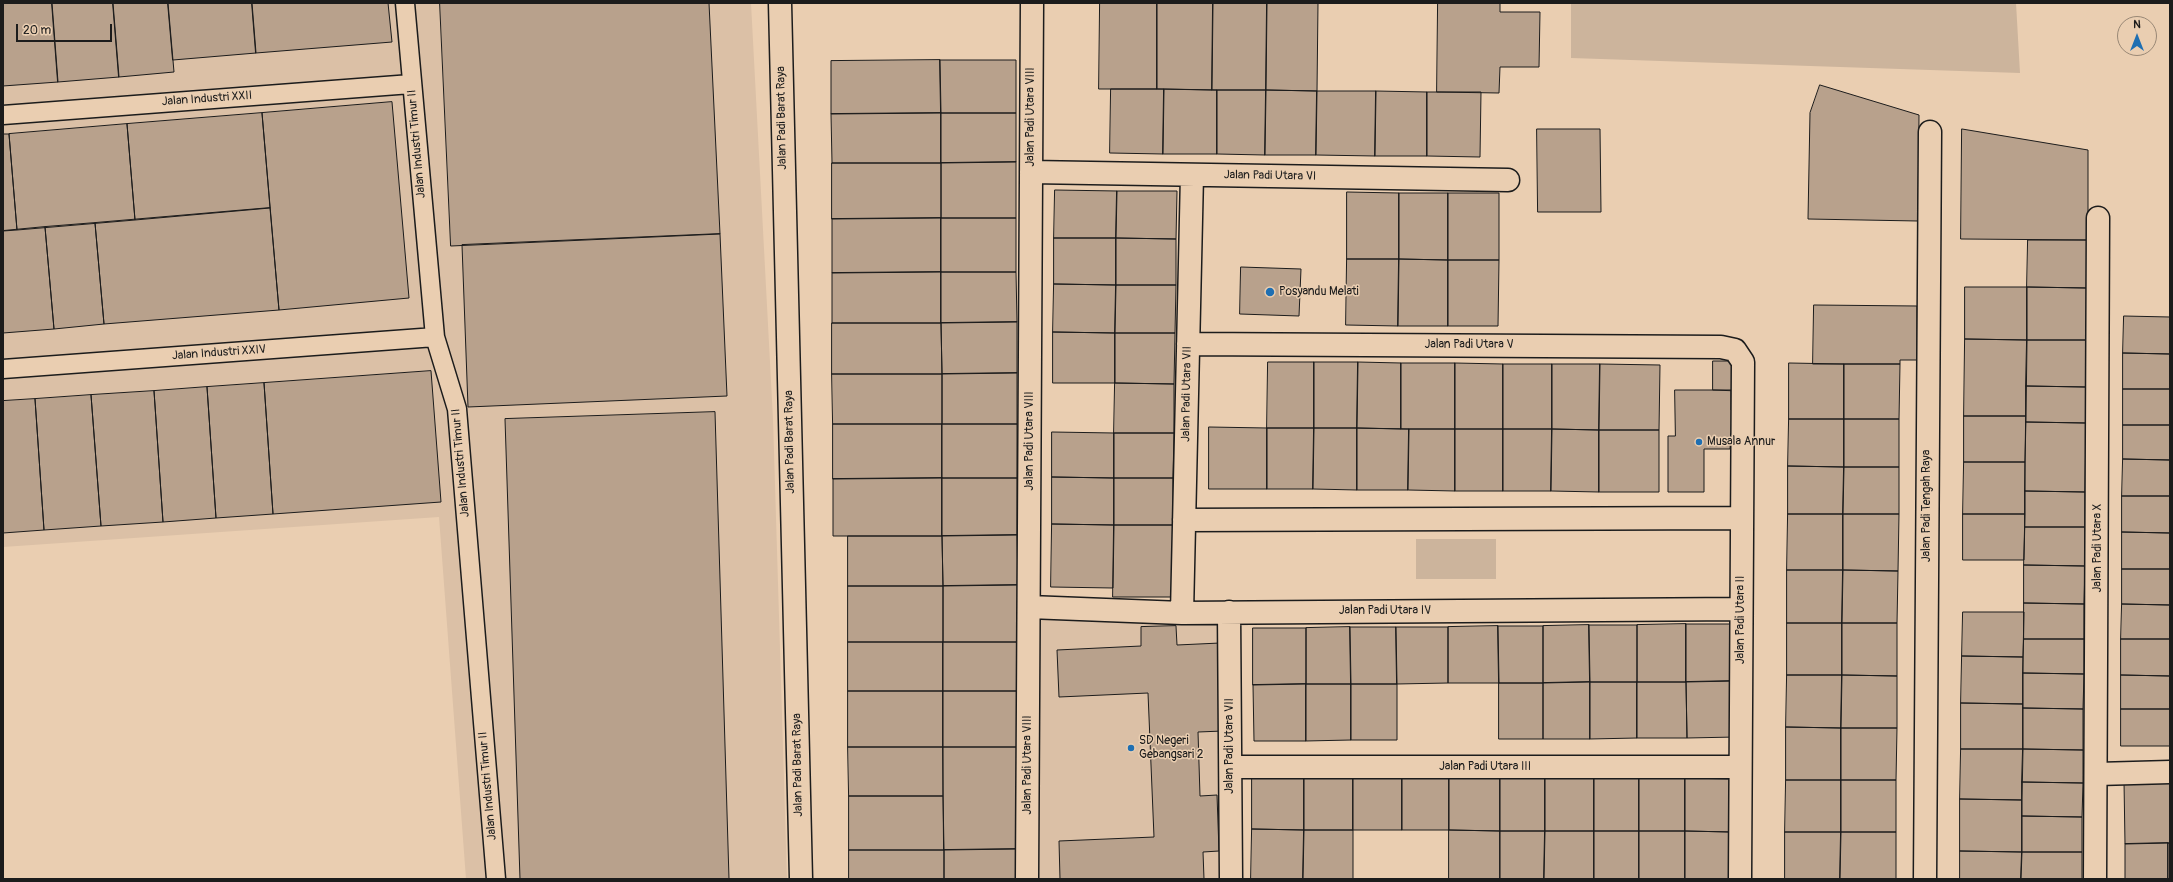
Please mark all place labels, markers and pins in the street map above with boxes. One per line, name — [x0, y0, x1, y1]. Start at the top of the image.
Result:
place label: Posyandu Melati — [1279, 285, 1359, 299]
marker: Posyandu Melati — [1264, 286, 1276, 298]
place label: Musala Annur — [1707, 435, 1775, 449]
marker: Musala Annur — [1694, 437, 1704, 447]
place label: SD Negeri Gebangsari 2 — [1139, 734, 1203, 762]
marker: SD Negeri Gebangsari 2 — [1126, 743, 1136, 753]

